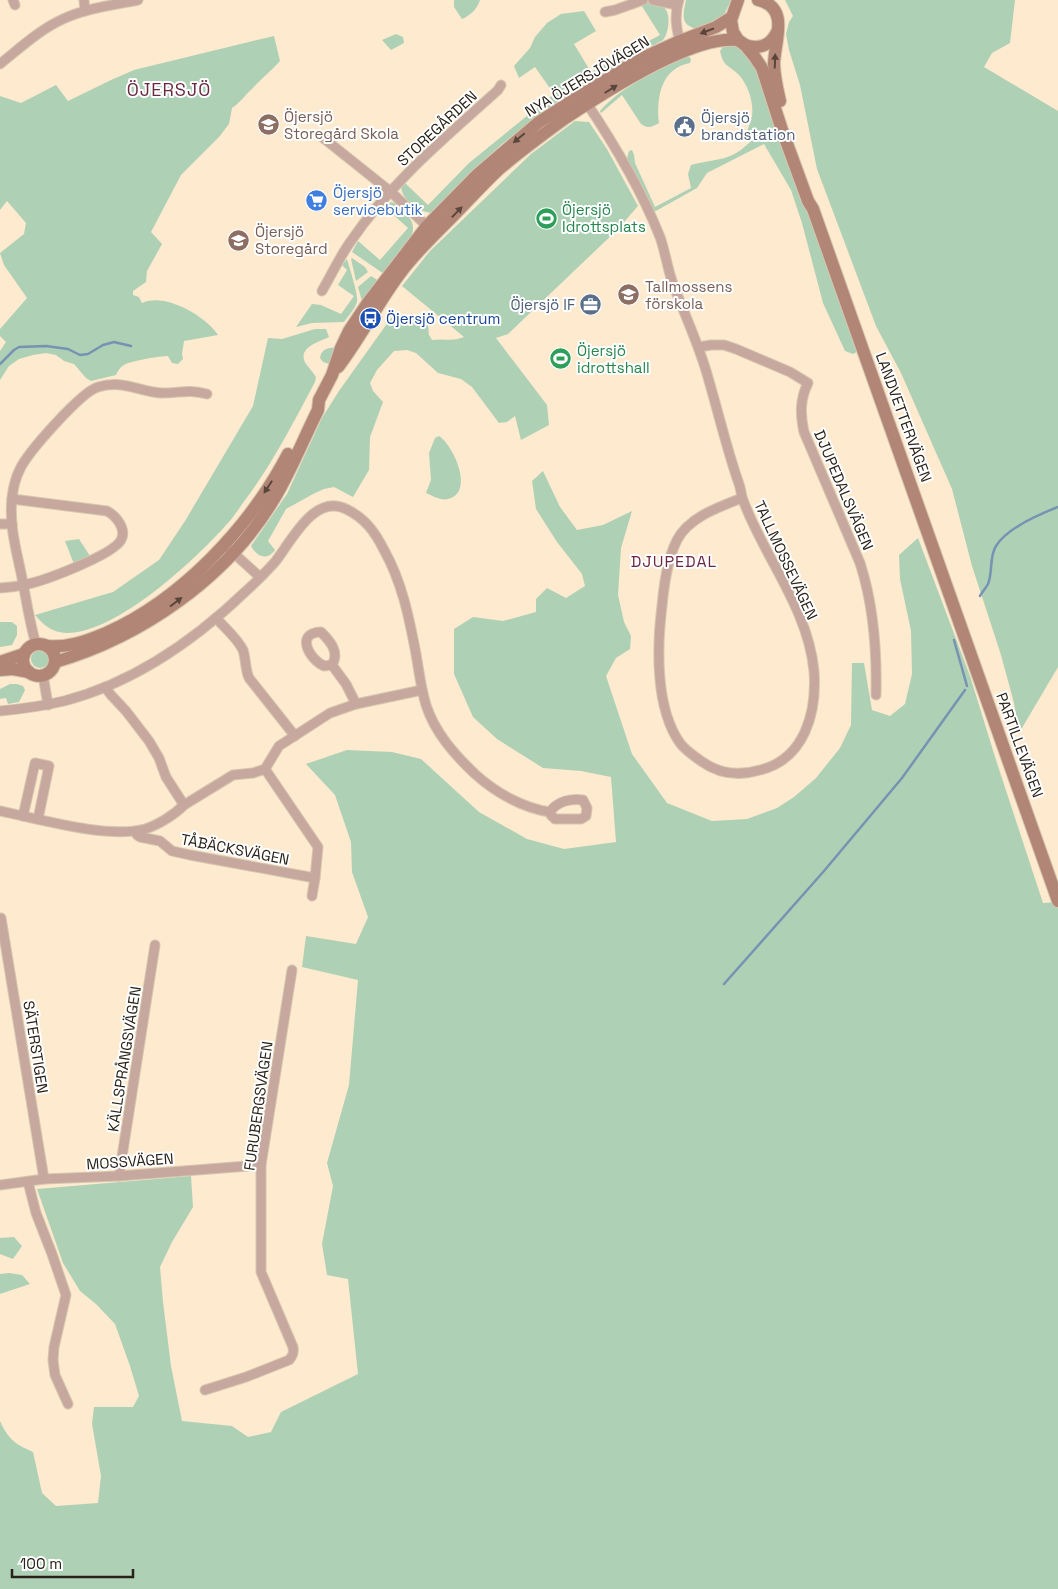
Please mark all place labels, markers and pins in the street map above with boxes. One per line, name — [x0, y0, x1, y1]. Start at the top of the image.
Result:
place label: Öjersjö Storegård Skola — [284, 107, 399, 143]
place label: Öjersjö brandstation — [701, 108, 795, 144]
school or university icon: Öjersjö Storegård Skola — [256, 113, 280, 137]
public building icon: Öjersjö brandstation — [673, 114, 697, 138]
place label: Öjersjö servicebutik — [333, 183, 423, 219]
supermarket icon: Öjersjö servicebutik — [305, 189, 329, 213]
place label: Öjersjö Idrottsplats — [562, 200, 646, 236]
sports icon: Öjersjö Idrottsplats — [534, 206, 558, 230]
place label: Öjersjö Storegård — [255, 222, 328, 258]
school or university icon: Öjersjö Storegård — [227, 228, 251, 252]
place label: Tallmossens förskola — [645, 277, 733, 313]
school or university icon: Tallmossens förskola — [617, 283, 641, 307]
office icon: Öjersjö IF — [579, 292, 603, 316]
place label: Öjersjö IF — [510, 295, 575, 314]
bus stop icon: Öjersjö centrum — [358, 306, 382, 330]
place label: Öjersjö centrum — [386, 309, 500, 328]
place label: Öjersjö idrottshall — [577, 341, 650, 377]
sports icon: Öjersjö idrottshall — [549, 347, 573, 371]

